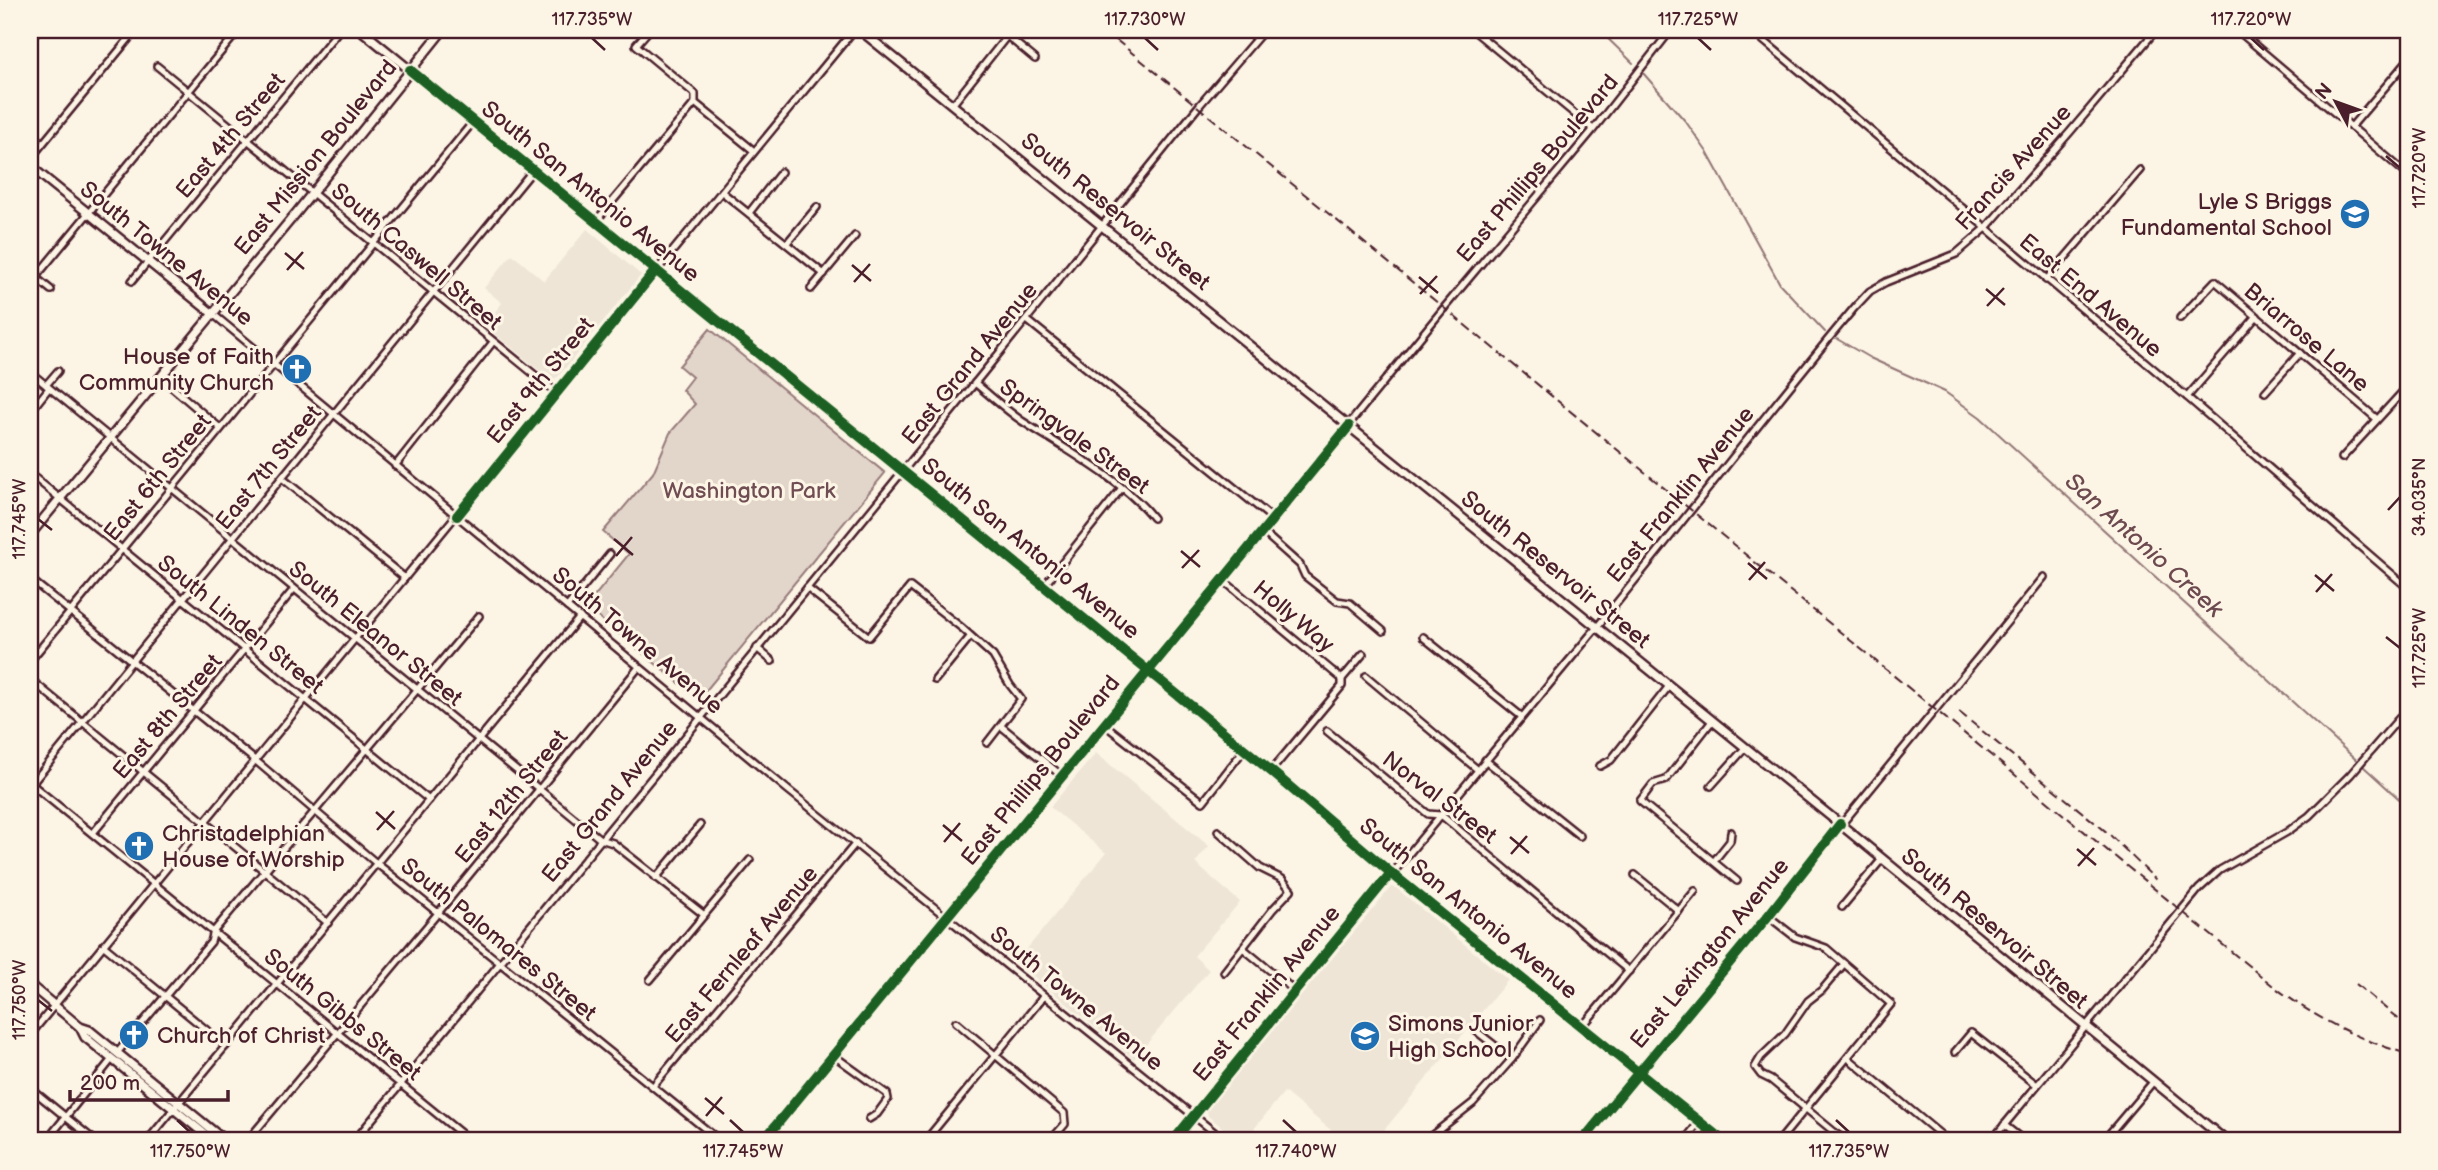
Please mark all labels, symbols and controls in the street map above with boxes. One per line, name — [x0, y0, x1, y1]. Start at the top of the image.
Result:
text: 117.735°W — [552, 9, 633, 30]
text: 117.730°W — [1104, 9, 1186, 30]
text: 117.725°W — [1658, 9, 1739, 30]
text: 117.720°W — [2210, 9, 2292, 30]
street label: East Mission Boulevard — [228, 54, 403, 261]
north arrow — [2302, 66, 2372, 136]
street label: East 4th Street — [170, 67, 291, 204]
street label: East Phillips Boulevard — [1451, 69, 1625, 268]
text: N — [2311, 79, 2338, 105]
street label: South San Antonio Avenue — [476, 95, 705, 288]
street label: Francis Avenue — [1950, 99, 2078, 236]
street label: South Reservoir Street — [1015, 127, 1216, 297]
text: 117.720°W — [2409, 127, 2430, 209]
street label: South Towne Avenue — [74, 175, 259, 332]
street label: South Caswell Street — [325, 177, 507, 336]
place label: Lyle S Briggs Fundamental School — [2121, 188, 2332, 242]
school or university icon: Lyle S Briggs Fundamental School — [2338, 197, 2372, 231]
street label: East End Avenue — [2013, 228, 2167, 364]
street label: East Grand Avenue — [896, 277, 1044, 450]
street label: Briarrose Lane — [2238, 277, 2375, 398]
street label: East 9th Street — [481, 312, 600, 450]
place label: House of Faith Community Church — [79, 343, 274, 397]
church icon: House of Faith Community Church — [280, 352, 314, 386]
street label: Springvale Street — [994, 373, 1155, 501]
street label: East 7th Street — [210, 400, 328, 536]
street label: East Franklin Avenue — [1601, 401, 1760, 588]
street label: East 6th Street — [98, 408, 218, 547]
street label: South San Antonio Avenue — [916, 452, 1145, 645]
text: 34.035°N — [2409, 457, 2430, 537]
water label: San Antonio Creek — [2059, 467, 2230, 625]
park label: Washington Park — [662, 477, 836, 505]
text: 117.745°W — [9, 478, 30, 559]
street label: South Reservoir Street — [1455, 485, 1656, 655]
street label: South Linden Street — [152, 549, 329, 700]
street label: South Eleanor Street — [283, 555, 468, 712]
street label: South Towne Avenue — [546, 561, 729, 720]
street label: Holly Way — [1247, 575, 1340, 659]
text: 117.725°W — [2409, 607, 2430, 688]
street label: East 8th Street — [107, 648, 228, 785]
street label: East Phillips Boulevard — [955, 670, 1126, 871]
street label: East Grand Avenue — [536, 715, 684, 888]
street label: East 12th Street — [449, 724, 574, 869]
street label: Norval Street — [1376, 746, 1502, 850]
street label: South San Antonio Avenue — [1354, 812, 1583, 1005]
place label: Christadelphian House of Worship — [162, 820, 345, 874]
church icon: Christadelphian House of Worship — [122, 829, 156, 863]
street label: South Reservoir Street — [1895, 842, 2093, 1015]
street label: South Palomares Street — [395, 852, 602, 1027]
street label: East Lexington Avenue — [1624, 853, 1795, 1054]
street label: East Fernleaf Avenue — [659, 860, 824, 1049]
street label: East Franklin Avenue — [1187, 900, 1346, 1087]
street label: South Towne Avenue — [984, 920, 1169, 1077]
street label: South Gibbs Street — [258, 943, 427, 1087]
text: 117.750°W — [9, 959, 30, 1040]
place label: Simons Junior High School — [1388, 1010, 1534, 1064]
church icon: Church of Christ — [117, 1018, 151, 1052]
school or university icon: Simons Junior High School — [1348, 1019, 1382, 1053]
place label: Church of Christ — [157, 1022, 325, 1050]
scale bar — [70, 1058, 228, 1102]
text: 200 m — [80, 1071, 140, 1096]
text: 117.750°W — [150, 1141, 231, 1162]
text: 117.745°W — [703, 1141, 784, 1162]
text: 117.740°W — [1255, 1141, 1337, 1162]
text: 117.735°W — [1809, 1141, 1890, 1162]

